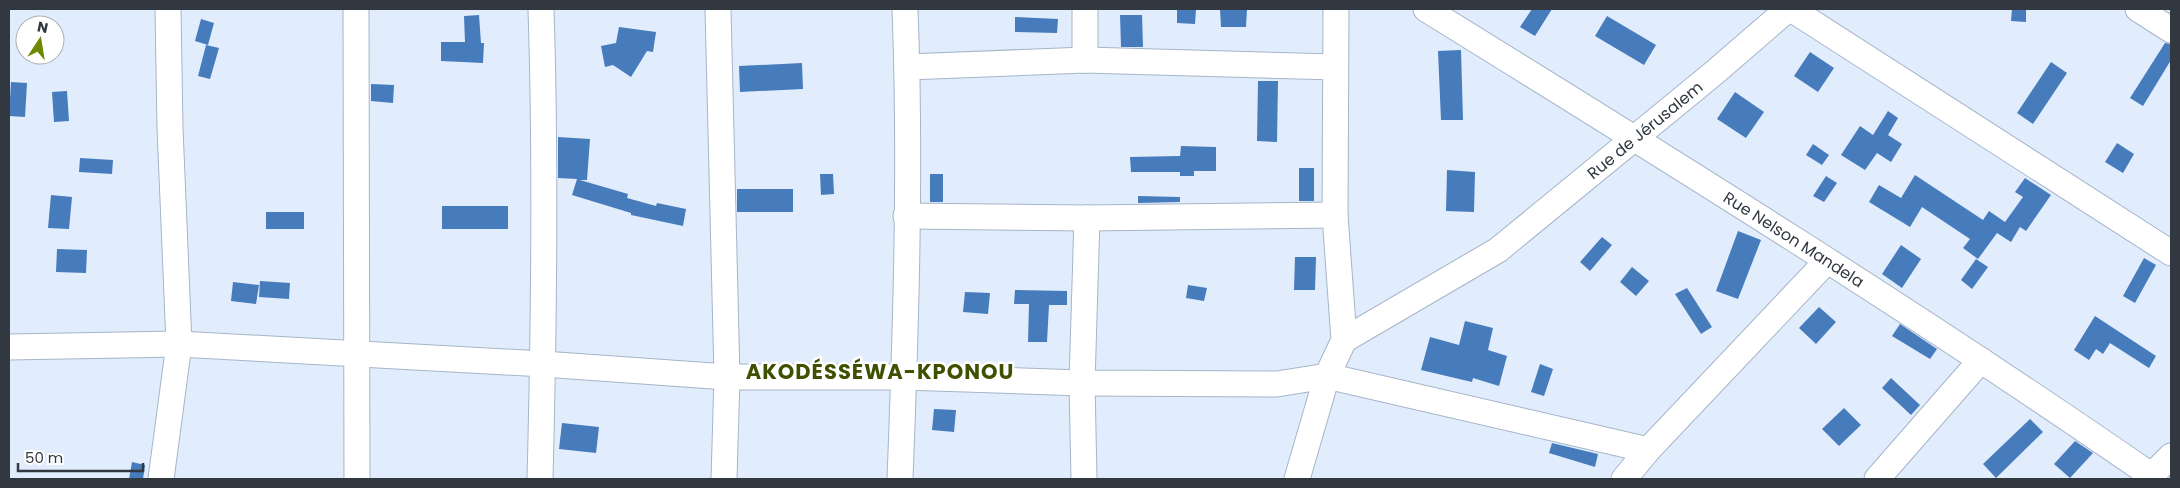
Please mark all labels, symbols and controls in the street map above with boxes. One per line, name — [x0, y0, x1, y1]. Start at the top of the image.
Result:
north arrow — [15, 15, 65, 65]
text: N — [35, 16, 50, 38]
street label: Rue de Jérusalem — [1582, 75, 1707, 184]
street label: Rue Nelson Mandela — [1719, 186, 1869, 293]
district label: AKODÉSSÉWA-KPONOU — [746, 357, 1014, 386]
scale bar — [18, 440, 142, 472]
text: 50 m — [25, 447, 63, 468]

